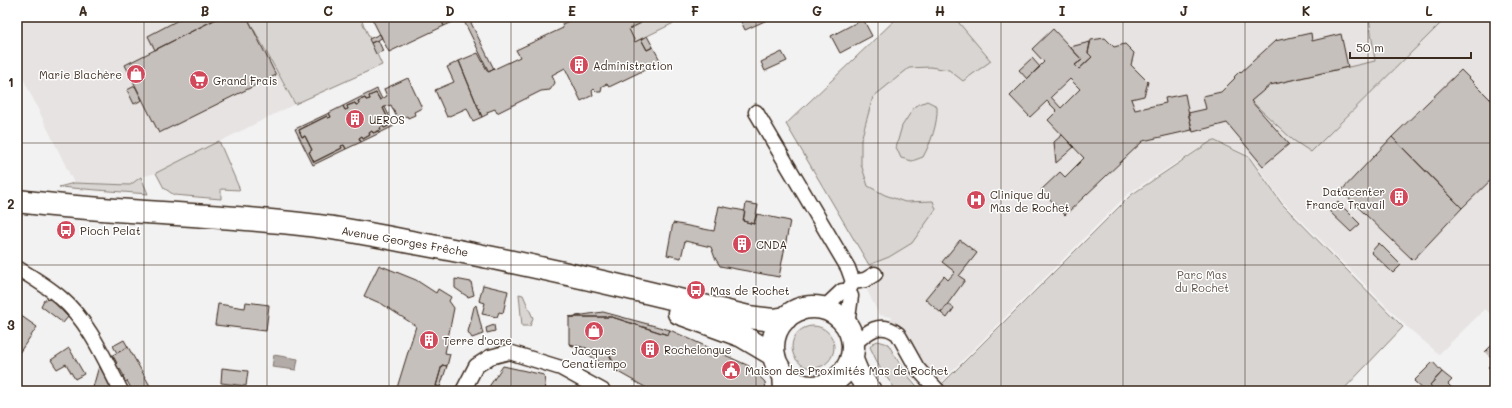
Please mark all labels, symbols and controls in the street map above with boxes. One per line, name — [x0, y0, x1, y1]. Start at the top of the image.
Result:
text: A — [78, 2, 88, 19]
text: B — [201, 2, 210, 19]
text: C — [323, 2, 333, 19]
text: D — [445, 2, 455, 19]
text: E — [568, 2, 576, 19]
text: F — [691, 2, 699, 19]
text: G — [812, 2, 822, 19]
text: H — [935, 2, 945, 19]
text: I — [1059, 2, 1066, 19]
text: J — [1180, 2, 1188, 19]
text: K — [1302, 2, 1311, 19]
text: L — [1425, 2, 1433, 19]
scale bar — [1350, 34, 1471, 60]
text: 50 m — [1356, 39, 1384, 55]
building icon: Administration — [568, 54, 590, 76]
place label: Administration — [593, 58, 673, 73]
shop icon: Marie Blachère — [125, 63, 147, 85]
place label: Marie Blachère — [39, 67, 122, 82]
supermarket icon: Grand Frais — [188, 69, 210, 91]
text: 1 — [8, 73, 14, 90]
place label: Grand Frais — [213, 73, 277, 88]
building icon: UEROS — [344, 108, 366, 130]
place label: UEROS — [369, 112, 405, 127]
place label: Datacenter France Travail — [1306, 184, 1385, 212]
building icon: Datacenter France Travail — [1388, 186, 1410, 208]
place label: Clinique du Mas de Rochet — [990, 187, 1070, 215]
hospital icon: Clinique du Mas de Rochet — [965, 189, 987, 211]
text: 2 — [7, 195, 15, 212]
bus stop icon: Pioch Pelat — [55, 219, 77, 241]
street label: Avenue Georges Frêche — [340, 222, 470, 260]
place label: Pioch Pelat — [80, 223, 141, 238]
building icon: CNDA — [731, 233, 753, 255]
place label: CNDA — [756, 237, 787, 252]
park label: Parc Mas du Rochet — [1175, 267, 1229, 295]
bus stop icon: Mas de Rochet — [685, 279, 707, 301]
place label: Mas de Rochet — [710, 283, 790, 298]
text: 3 — [7, 316, 15, 333]
shop icon: Jacques Cenatiempo — [583, 320, 605, 342]
building icon: Terre d'ocre — [418, 329, 440, 351]
place label: Terre d'ocre — [443, 333, 512, 348]
building icon: Rochelongue — [639, 338, 661, 360]
place label: Rochelongue — [664, 342, 732, 357]
place label: Jacques Cenatiempo — [562, 343, 627, 371]
public building icon: Maison des Proximités Mas de Rochet — [720, 359, 742, 381]
place label: Maison des Proximités Mas de Rochet — [745, 363, 949, 378]

